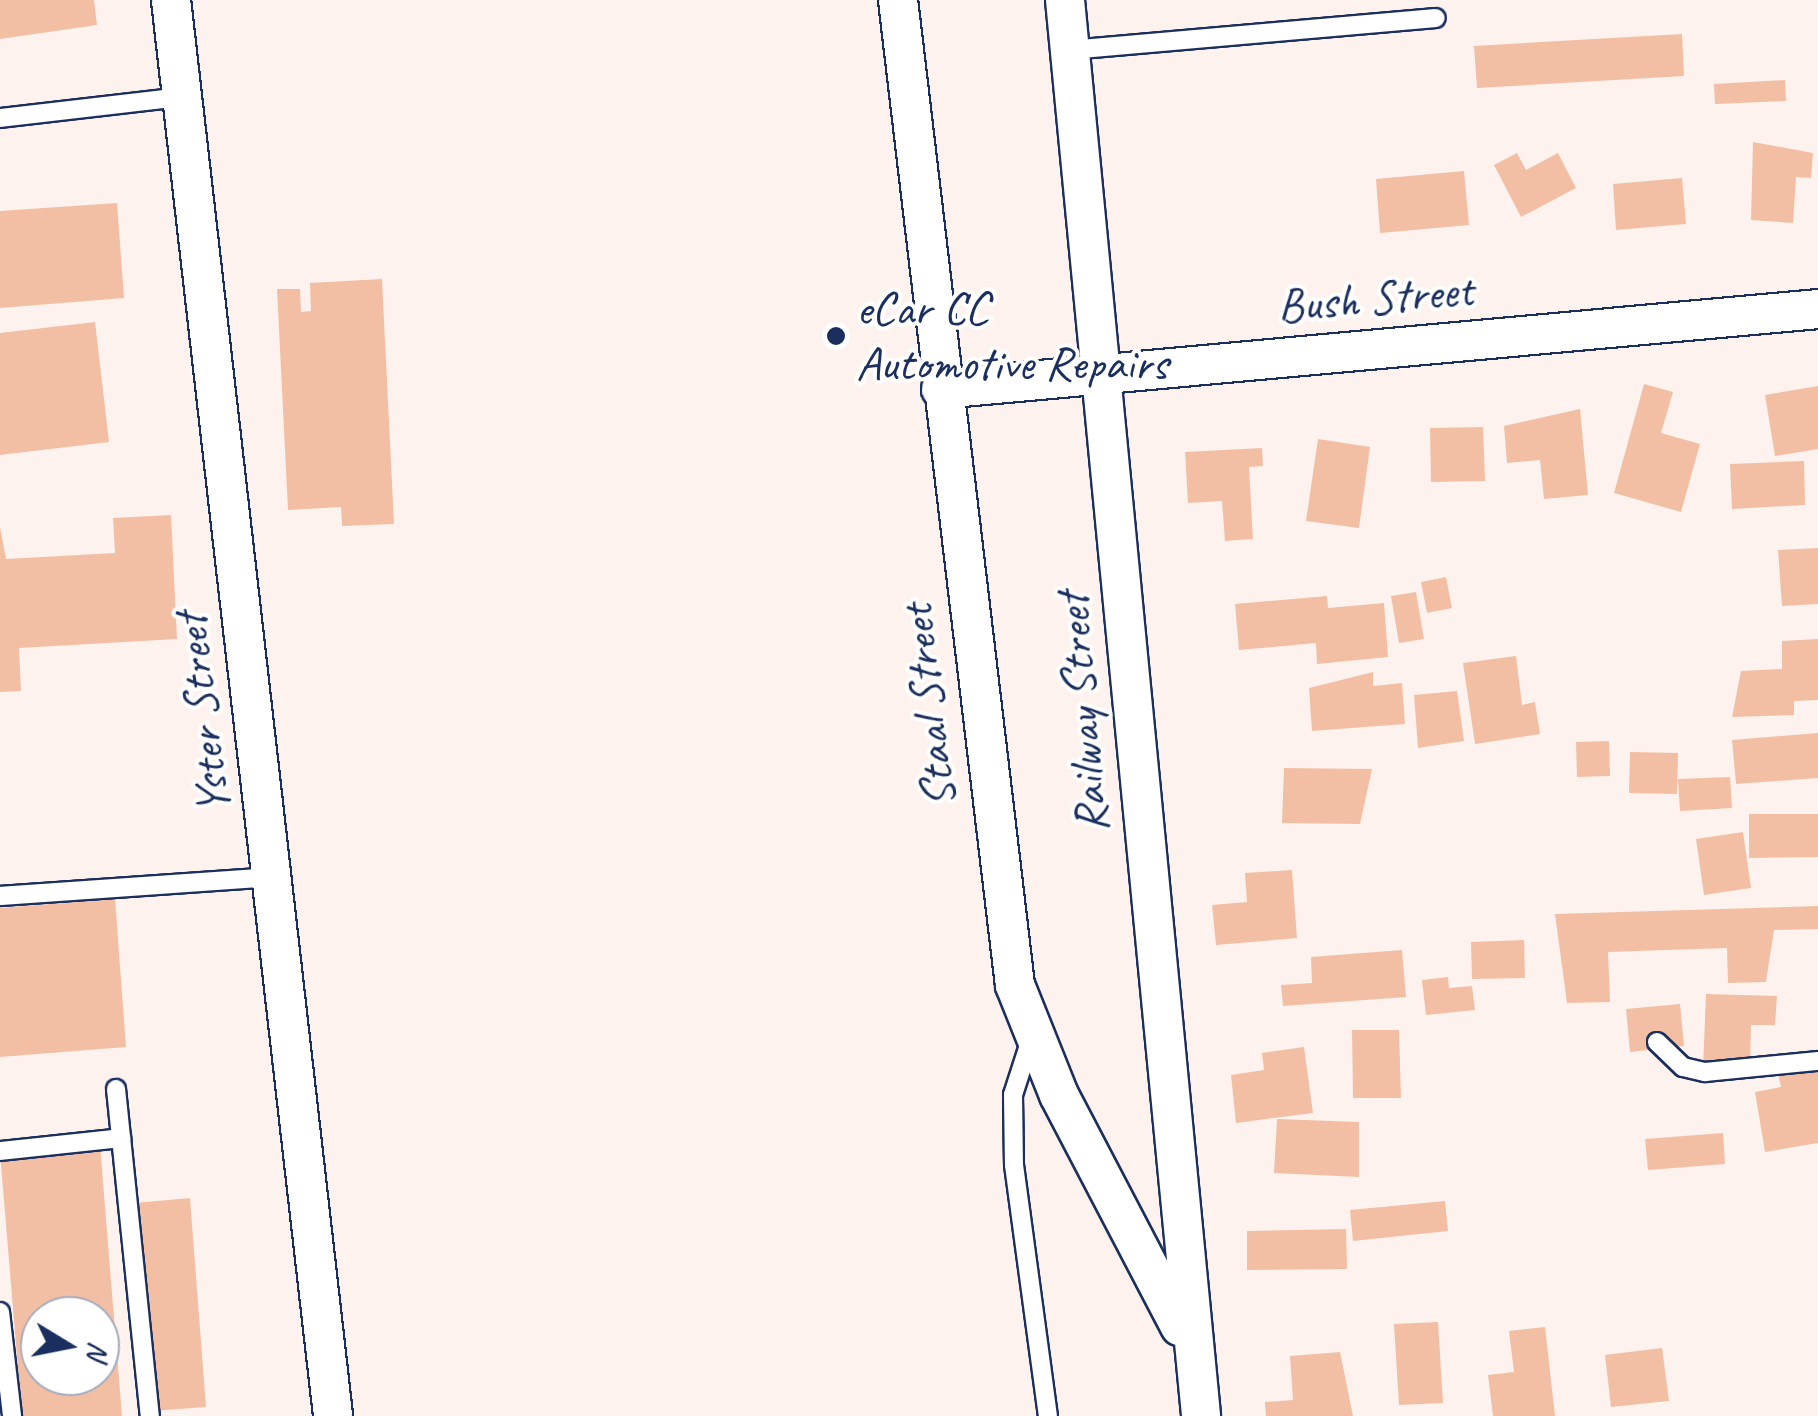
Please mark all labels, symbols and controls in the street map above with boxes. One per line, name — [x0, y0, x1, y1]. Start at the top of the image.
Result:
street label: Bush Street — [1274, 261, 1476, 335]
place label: eCar CC Automotive Repairs — [856, 279, 1166, 392]
marker: eCar CC Automotive Repairs — [825, 325, 847, 347]
street label: Railway Street — [1043, 591, 1121, 835]
street label: Staal Street — [887, 601, 969, 811]
street label: Yster Street — [161, 610, 243, 818]
north arrow — [20, 1296, 120, 1396]
text: N — [79, 1339, 117, 1363]

